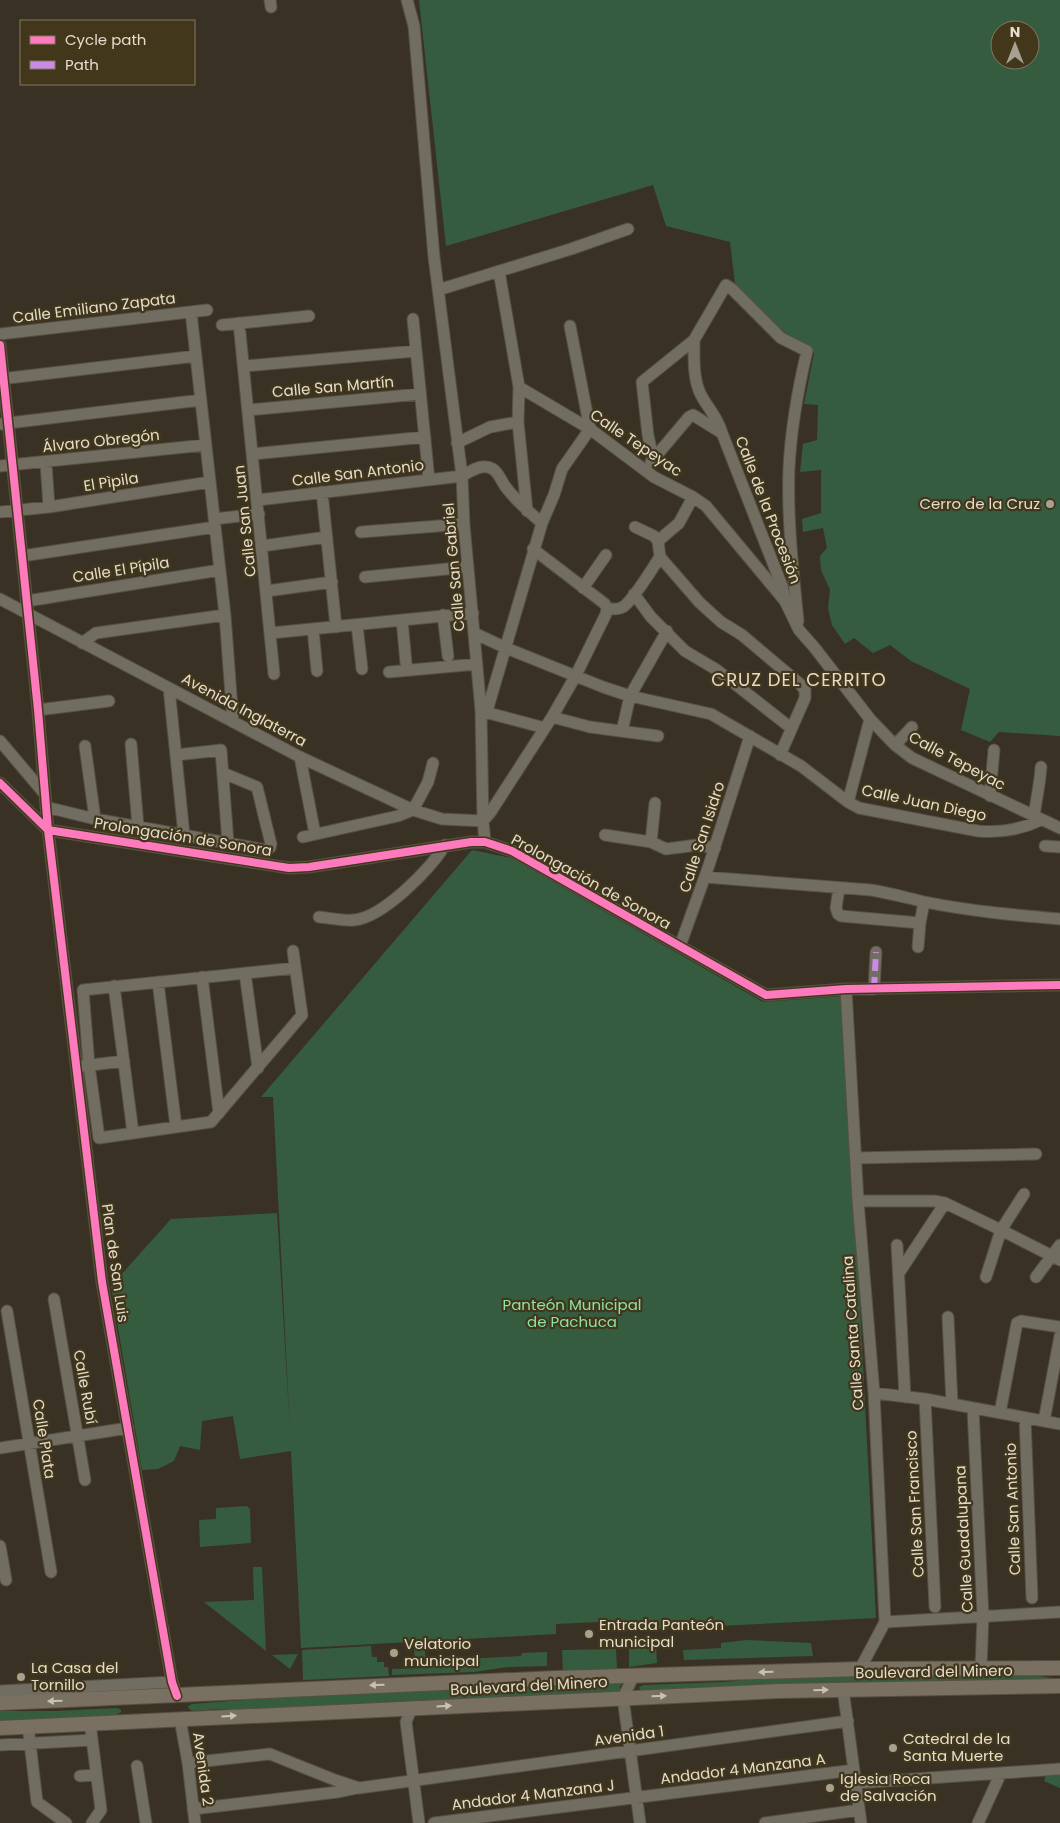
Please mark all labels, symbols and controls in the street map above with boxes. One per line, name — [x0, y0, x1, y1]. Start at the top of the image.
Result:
legend — [20, 20, 195, 85]
north arrow — [990, 20, 1040, 70]
text: N — [1010, 22, 1020, 42]
text: Cycle path — [65, 29, 146, 50]
text: Path — [65, 54, 99, 75]
street label: Calle Emiliano Zapata — [11, 287, 177, 328]
street label: Calle San Martín — [271, 371, 395, 402]
street label: Calle Tepeyac — [586, 404, 686, 481]
street label: Álvaro Obregón — [41, 424, 161, 457]
street label: Calle de la Procesión — [731, 433, 806, 587]
street label: Calle San Antonio — [291, 454, 425, 491]
street label: Calle San Juan — [228, 464, 261, 578]
street label: El Pìpila — [82, 467, 140, 496]
place label: Cerro de la Cruz — [919, 493, 1040, 514]
marker: Cerro de la Cruz — [1044, 498, 1056, 510]
street label: Calle San Gabriel — [437, 502, 470, 632]
street label: Calle El Pípila — [71, 551, 171, 588]
district label: CRUZ DEL CERRITO — [711, 667, 887, 692]
street label: Avenida Inglaterra — [178, 668, 310, 751]
street label: Calle Tepeyac — [905, 726, 1009, 795]
street label: Calle San Isidro — [674, 779, 729, 895]
street label: Calle Juan Diego — [860, 779, 988, 826]
street label: Prolongación de Sonora — [93, 812, 274, 861]
street label: Prolongación de Sonora — [508, 829, 675, 934]
street label: Plan de San Luis — [97, 1202, 134, 1324]
street label: Calle Santa Catalina — [837, 1255, 868, 1411]
park label: Panteón Municipal de Pachuca — [503, 1294, 641, 1332]
street label: Calle Rubí — [69, 1348, 102, 1426]
street label: Calle Plata — [28, 1398, 61, 1480]
street label: Calle San Francisco — [900, 1430, 929, 1578]
street label: Calle San Antonio — [1000, 1442, 1025, 1576]
street label: Calle Guadalupana — [949, 1465, 978, 1613]
place label: Entrada Panteón municipal — [599, 1614, 724, 1652]
marker: Entrada Panteón municipal — [583, 1628, 595, 1640]
place label: Velatorio municipal — [404, 1633, 479, 1671]
marker: Velatorio municipal — [388, 1647, 400, 1659]
place label: La Casa del Tornillo — [31, 1657, 118, 1695]
street label: Boulevard del Minero — [855, 1660, 1013, 1683]
one-way arrow — [758, 1668, 774, 1676]
marker: La Casa del Tornillo — [15, 1671, 27, 1683]
street label: Boulevard del Minero — [450, 1671, 608, 1700]
one-way arrow — [368, 1682, 384, 1690]
one-way arrow — [813, 1686, 829, 1694]
one-way arrow — [651, 1692, 667, 1700]
one-way arrow — [47, 1697, 63, 1705]
one-way arrow — [436, 1702, 452, 1710]
one-way arrow — [221, 1712, 237, 1720]
street label: Avenida 1 — [593, 1720, 665, 1751]
place label: Catedral de la Santa Muerte — [903, 1728, 1010, 1766]
street label: Avenida 2 — [188, 1731, 219, 1807]
marker: Catedral de la Santa Muerte — [887, 1742, 899, 1754]
street label: Andador 4 Manzana A — [659, 1748, 827, 1789]
place label: Iglesia Roca de Salvación — [840, 1768, 937, 1806]
street label: Andador 4 Manzana J — [450, 1774, 616, 1815]
marker: Iglesia Roca de Salvación — [824, 1782, 836, 1794]

